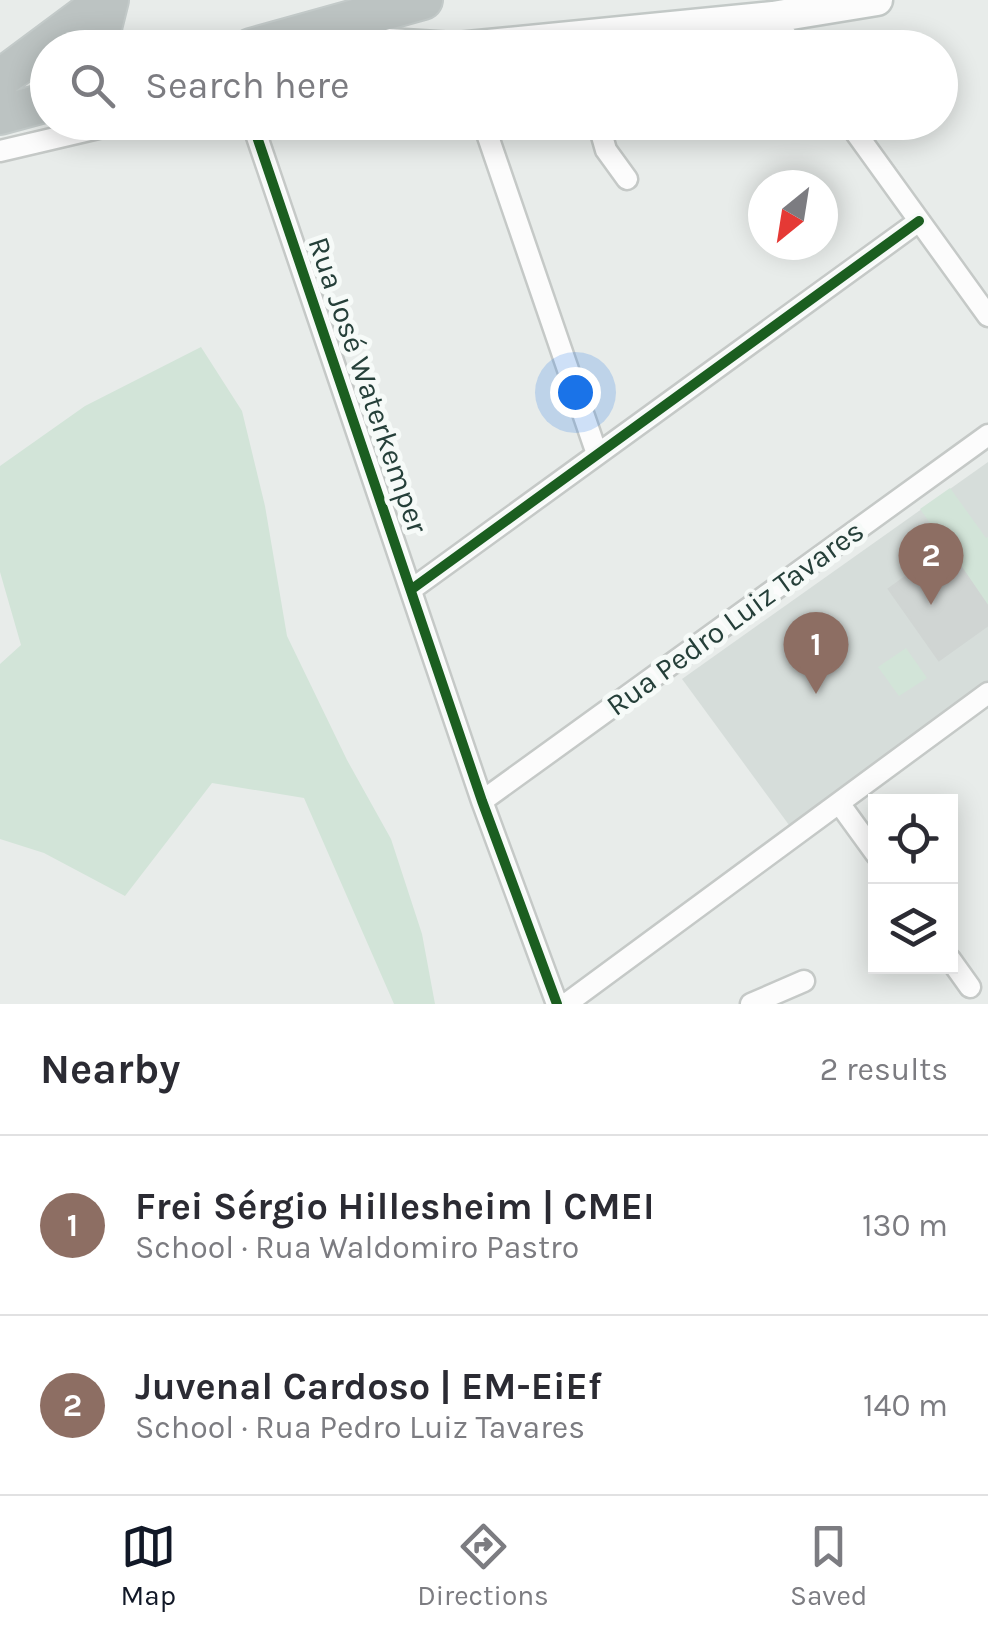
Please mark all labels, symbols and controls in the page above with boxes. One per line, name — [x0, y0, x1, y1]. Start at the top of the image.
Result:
search box — [30, 30, 958, 140]
icon: search — [65, 58, 120, 113]
text: Search here — [145, 63, 349, 108]
north arrow — [748, 170, 838, 260]
street label: Rua José Waterkemper — [300, 232, 436, 538]
your location — [550, 367, 601, 418]
street label: Rua Pedro Luiz Tavares — [599, 513, 871, 723]
pin: 2 — [898, 522, 964, 605]
pin: 1 — [784, 612, 848, 694]
map controls — [868, 794, 958, 974]
button: locate — [868, 794, 958, 884]
button: layers — [868, 884, 958, 974]
text: Nearby — [40, 1044, 180, 1094]
text: 2 results — [820, 1051, 948, 1088]
text: Frei Sérgio Hillesheim | CMEI — [135, 1184, 654, 1229]
text: 1 — [67, 1207, 78, 1244]
text: 130 m — [862, 1207, 948, 1244]
text: School · Rua Waldomiro Pastro — [135, 1229, 579, 1266]
text: Juvenal Cardoso | EM-EiEf — [135, 1364, 602, 1409]
text: 2 — [63, 1387, 82, 1424]
text: 140 m — [863, 1387, 948, 1424]
text: School · Rua Pedro Luiz Tavares — [135, 1409, 585, 1446]
tab: Map — [121, 1519, 176, 1612]
tab: Directions — [417, 1519, 549, 1612]
tab: Saved — [790, 1519, 867, 1612]

